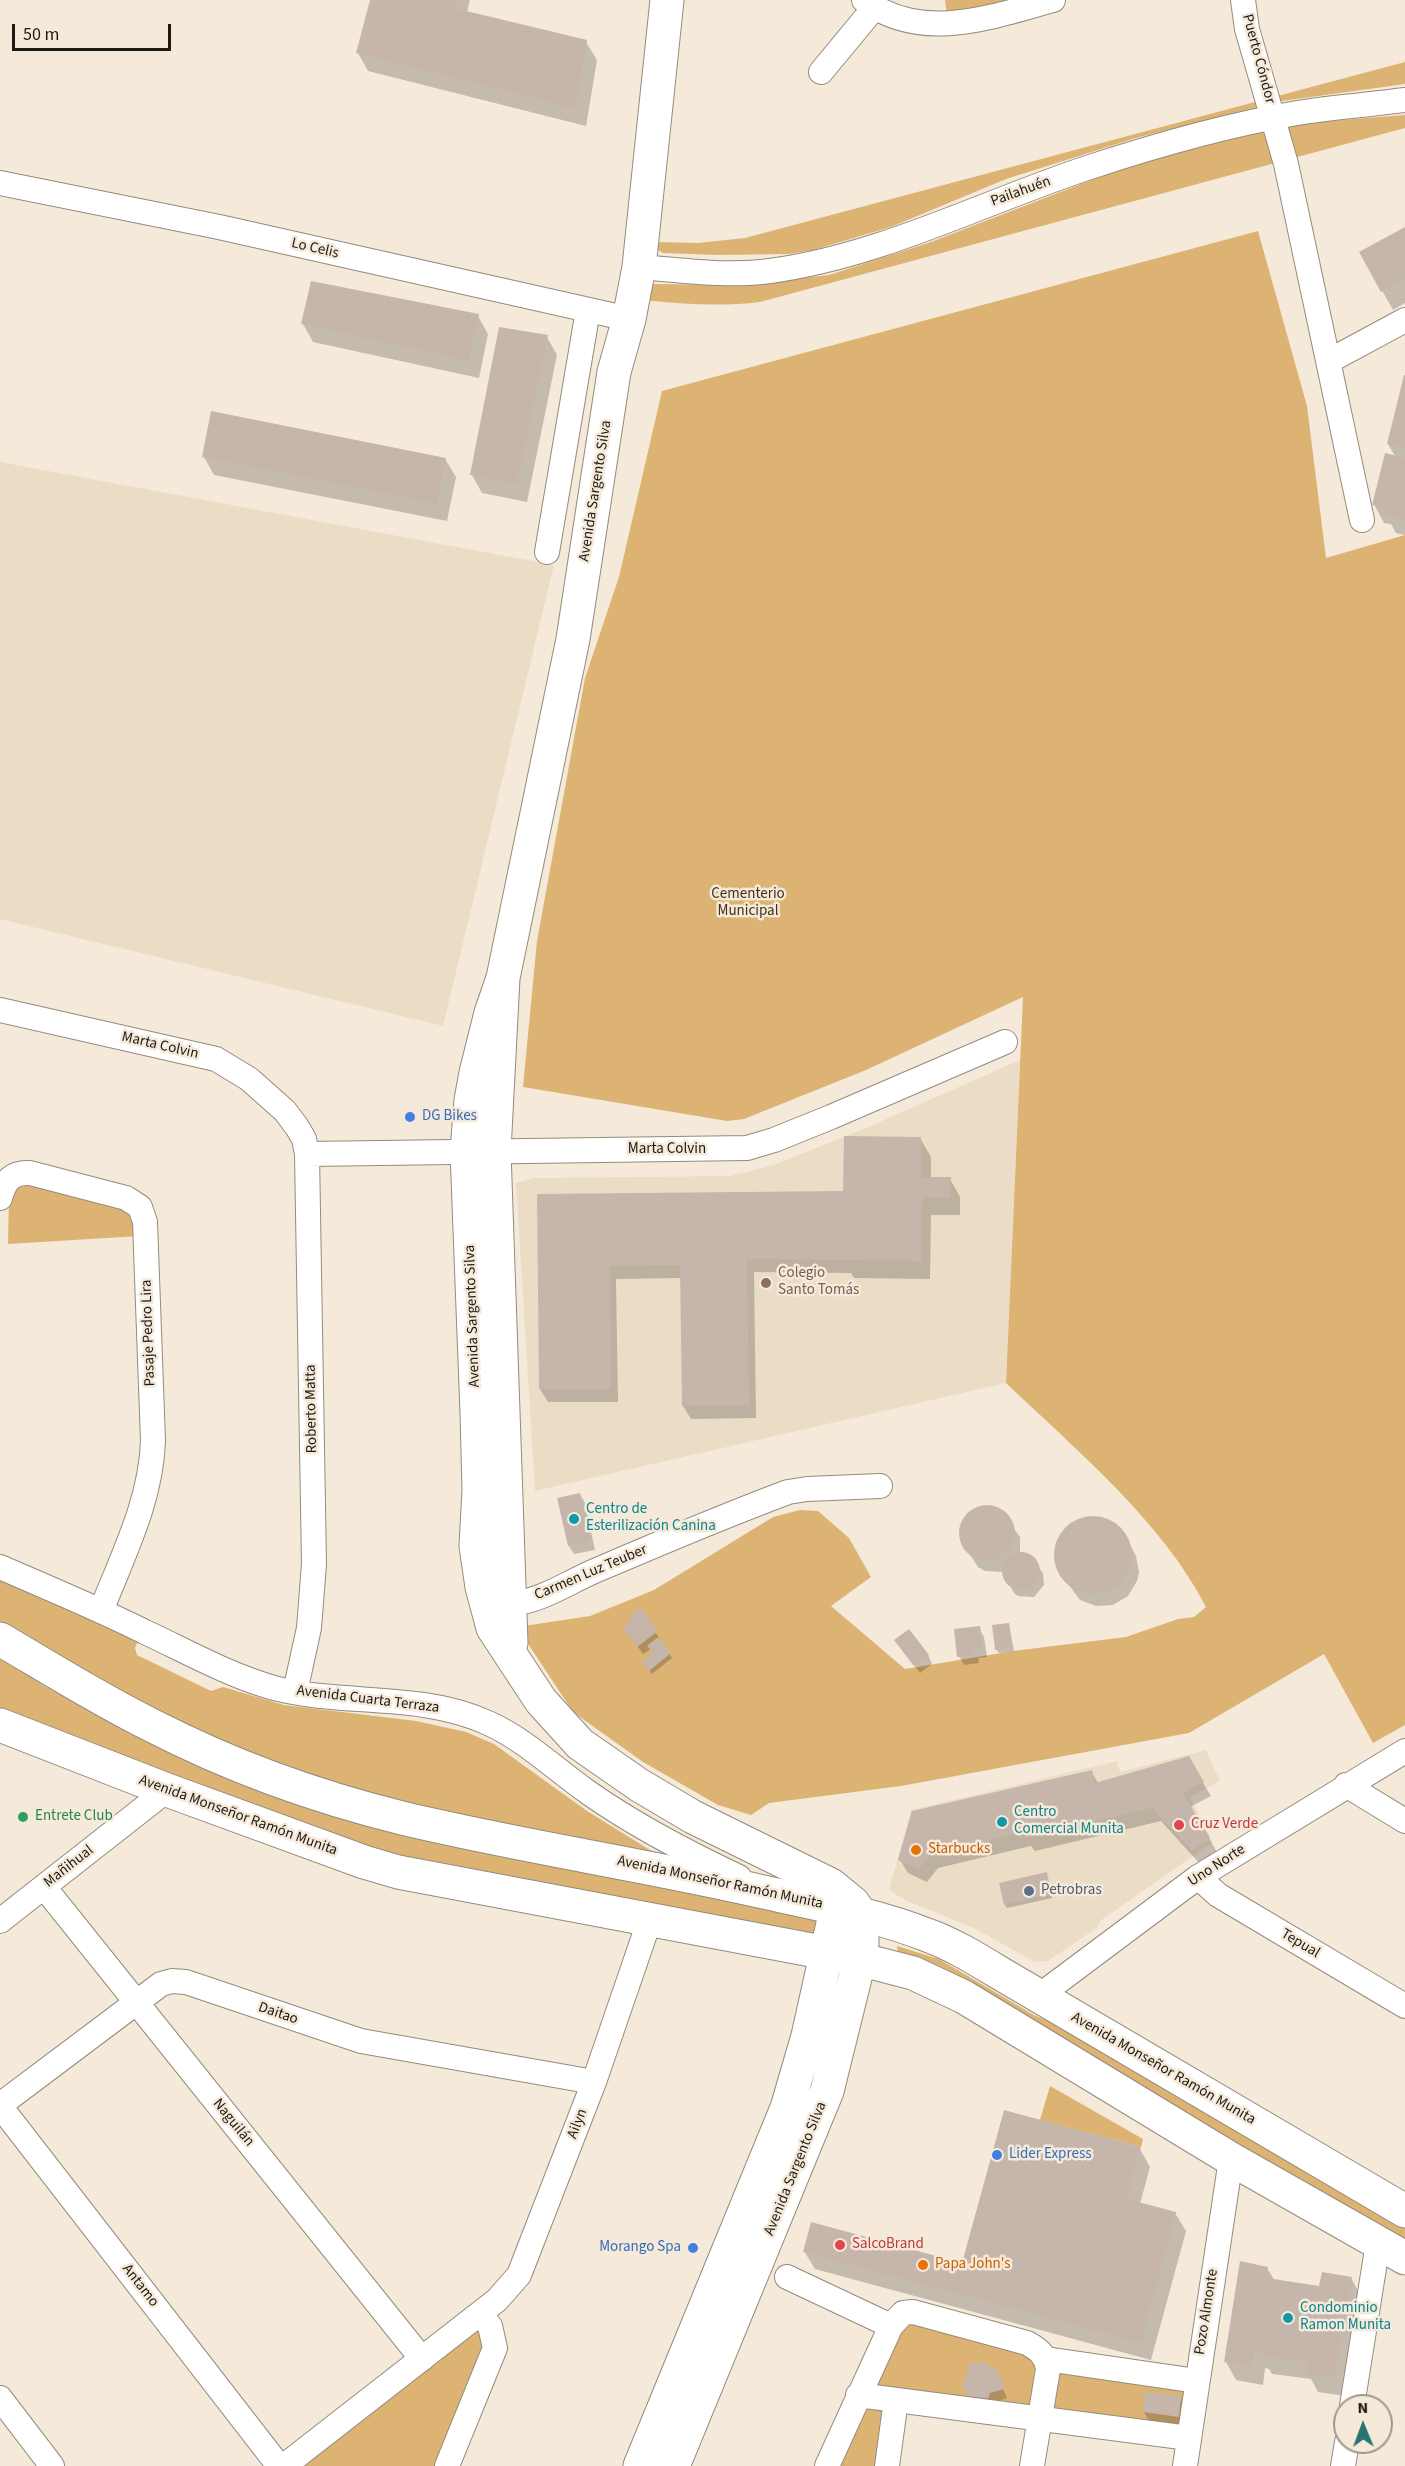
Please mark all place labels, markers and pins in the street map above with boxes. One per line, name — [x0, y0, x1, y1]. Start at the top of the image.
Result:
place label: DG Bikes — [422, 1108, 477, 1126]
marker: DG Bikes — [403, 1110, 417, 1124]
place label: Colegio Santo Tomás — [778, 1265, 859, 1300]
marker: Colegio Santo Tomás — [759, 1276, 773, 1290]
place label: Centro de Esterilización Canina — [586, 1501, 716, 1536]
marker: Centro de Esterilización Canina — [567, 1512, 581, 1526]
place label: Centro Comercial Munita — [1014, 1804, 1124, 1839]
place label: Entrete Club — [35, 1808, 113, 1826]
marker: Entrete Club — [16, 1810, 30, 1824]
marker: Centro Comercial Munita — [995, 1815, 1009, 1829]
place label: Cruz Verde — [1191, 1816, 1258, 1834]
marker: Cruz Verde — [1172, 1818, 1186, 1832]
place label: Starbucks — [928, 1841, 990, 1859]
marker: Starbucks — [909, 1843, 923, 1857]
place label: Petrobras — [1041, 1882, 1102, 1900]
marker: Petrobras — [1022, 1884, 1036, 1898]
place label: Lider Express — [1009, 2146, 1091, 2164]
marker: Lider Express — [990, 2148, 1004, 2162]
place label: SalcoBrand — [852, 2236, 924, 2254]
marker: SalcoBrand — [833, 2238, 847, 2252]
place label: Morango Spa — [599, 2239, 681, 2257]
marker: Morango Spa — [686, 2241, 700, 2255]
place label: Papa John's — [935, 2256, 1010, 2274]
marker: Papa John's — [916, 2258, 930, 2272]
place label: Condominio Ramon Munita — [1300, 2300, 1391, 2335]
marker: Condominio Ramon Munita — [1281, 2311, 1295, 2325]

